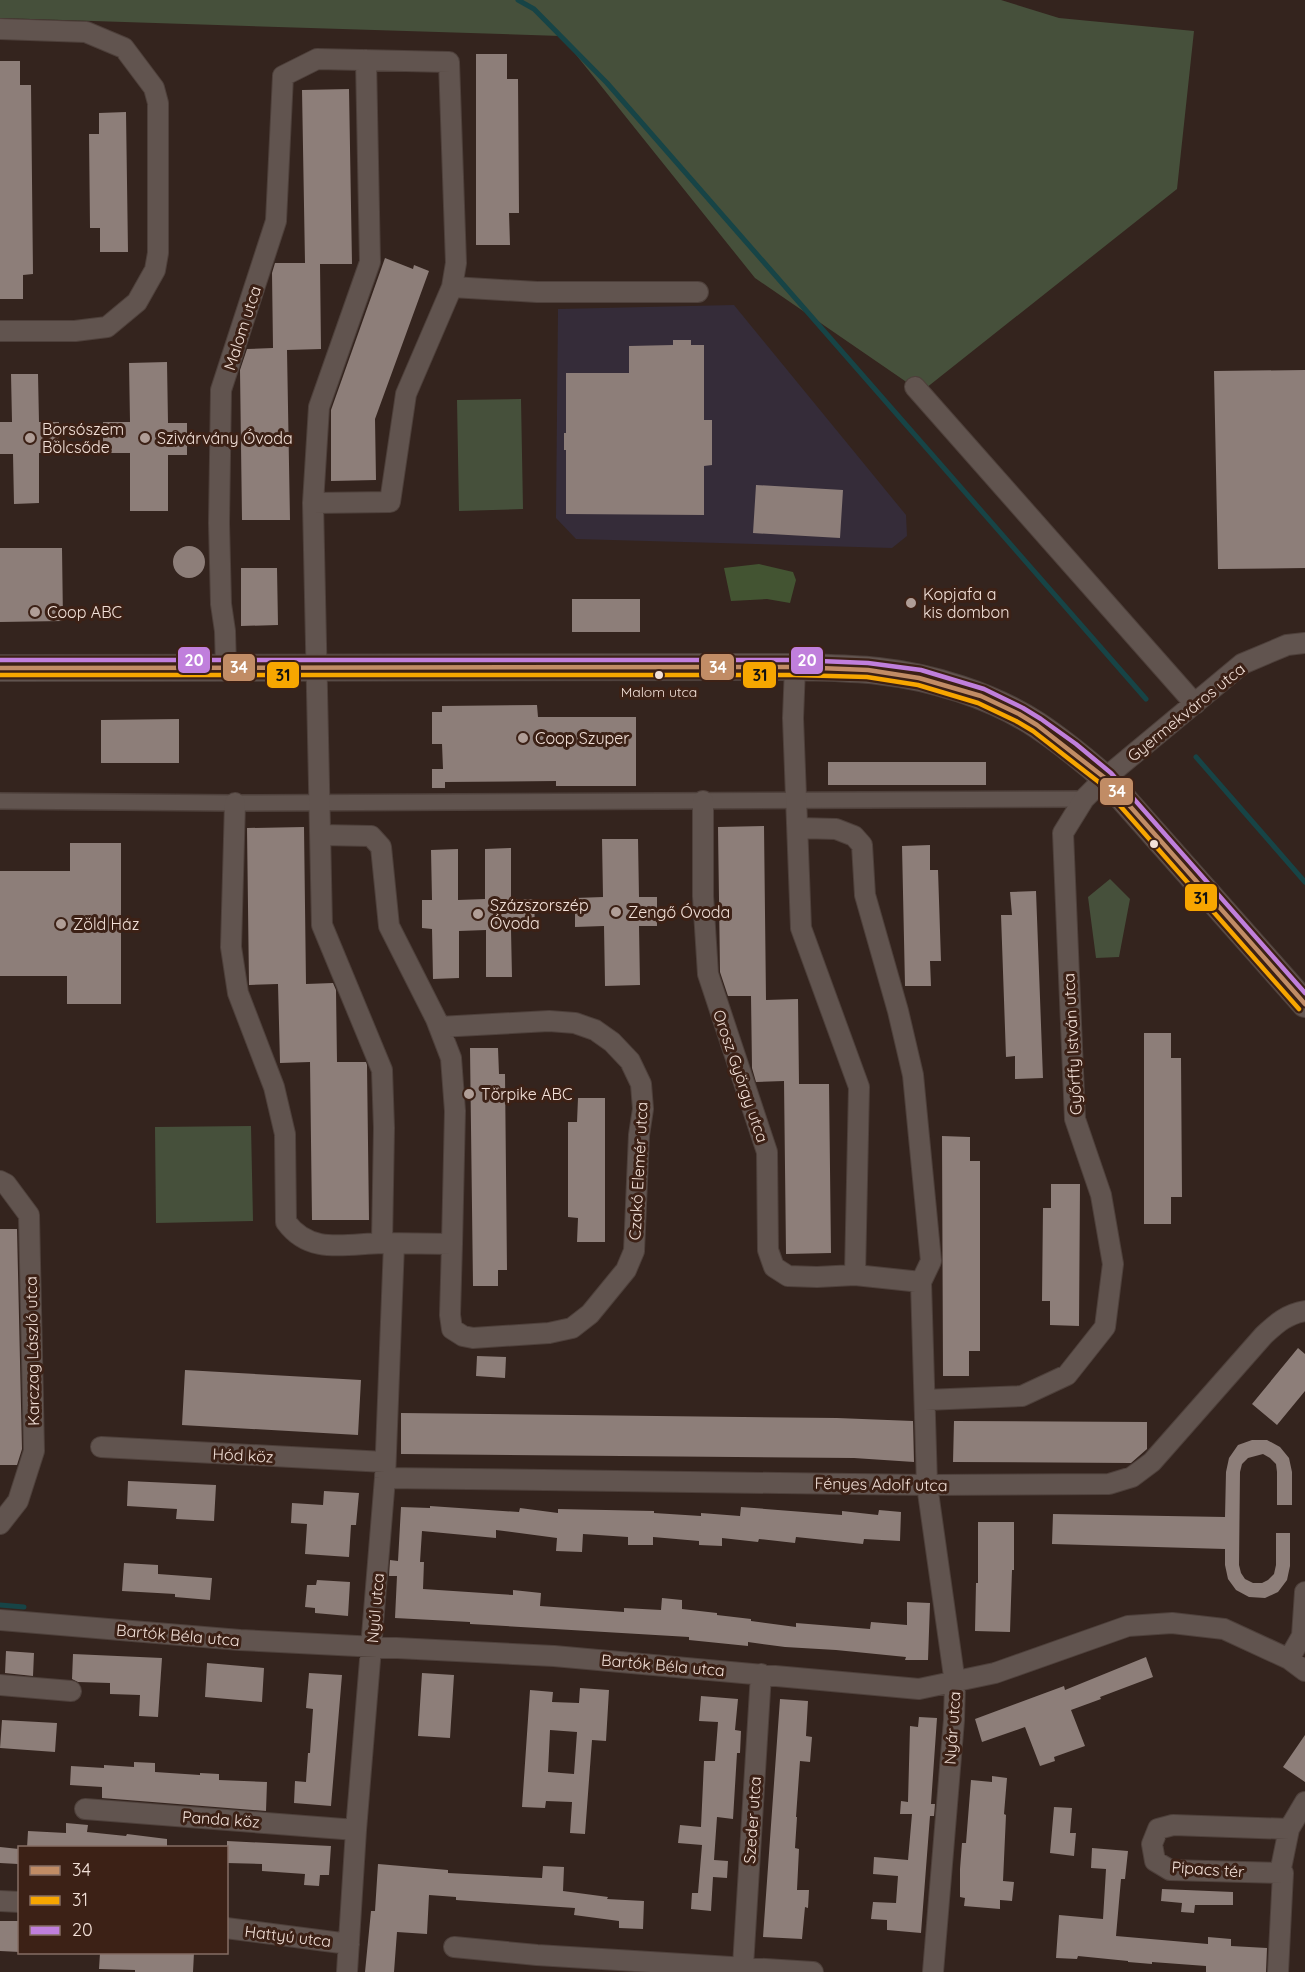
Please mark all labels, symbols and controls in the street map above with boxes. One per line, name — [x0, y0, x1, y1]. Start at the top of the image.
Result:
street label: Malom utca — [219, 283, 265, 373]
place label: Borsószem Bölcsőde — [42, 419, 124, 457]
place label: Szivárvány Óvoda — [157, 428, 293, 448]
marker: Borsószem Bölcsőde — [23, 431, 37, 445]
marker: Szivárvány Óvoda — [138, 431, 152, 445]
place label: Kopjafa a kis dombon — [923, 584, 1009, 622]
marker: Kopjafa a kis dombon — [904, 596, 918, 610]
place label: Coop ABC — [47, 602, 122, 622]
marker: Coop ABC — [28, 605, 42, 619]
line badge: 20 — [177, 646, 211, 674]
line badge: 20 — [790, 646, 824, 675]
text: 20 — [185, 650, 204, 670]
text: 20 — [798, 650, 817, 670]
line badge: 34 — [222, 653, 256, 682]
line badge: 34 — [700, 653, 735, 681]
text: 34 — [230, 657, 249, 677]
text: 34 — [709, 657, 728, 677]
street label: Gyermekváros utca — [1123, 658, 1249, 766]
line badge: 31 — [266, 661, 300, 689]
line badge: 31 — [742, 661, 777, 689]
text: 31 — [276, 665, 290, 685]
text: 31 — [753, 665, 767, 685]
marker: Malom utca — [653, 669, 665, 681]
place label: Malom utca — [621, 683, 697, 701]
place label: Coop Szuper — [535, 728, 630, 748]
marker: Coop Szuper — [516, 731, 530, 745]
line badge: 34 — [1099, 777, 1134, 806]
text: 34 — [1108, 781, 1127, 801]
unlabelled marker — [1148, 838, 1160, 850]
line badge: 31 — [1184, 883, 1218, 912]
text: 31 — [1194, 888, 1208, 908]
place label: Százszorszép Óvoda — [490, 895, 589, 933]
place label: Zengő Óvoda — [628, 902, 730, 922]
marker: Zengő Óvoda — [609, 905, 623, 919]
marker: Százszorszép Óvoda — [471, 907, 485, 921]
place label: Zöld Ház — [73, 914, 139, 934]
marker: Zöld Ház — [54, 917, 68, 931]
street label: Győrffy István utca — [1058, 973, 1086, 1115]
street label: Orosz György utca — [709, 1007, 773, 1145]
place label: Törpike ABC — [481, 1084, 572, 1104]
marker: Törpike ABC — [462, 1087, 476, 1101]
street label: Czakó Elemér utca — [624, 1101, 652, 1241]
street label: Karczag László utca — [21, 1276, 43, 1426]
street label: Hód köz — [212, 1443, 274, 1467]
street label: Fényes Adolf utca — [814, 1473, 948, 1495]
street label: Nyúl utca — [362, 1572, 388, 1644]
street label: Bartók Béla utca — [115, 1620, 241, 1650]
street label: Bartók Béla utca — [600, 1650, 726, 1680]
street label: Nyár utca — [939, 1691, 965, 1765]
street label: Szeder utca — [739, 1776, 765, 1864]
street label: Panda köz — [181, 1806, 261, 1832]
legend — [18, 1846, 228, 1954]
street label: Pipacs tér — [1171, 1856, 1245, 1882]
text: 34 — [72, 1858, 91, 1881]
text: 31 — [72, 1888, 88, 1911]
text: 20 — [72, 1918, 93, 1941]
street label: Hattyú utca — [244, 1921, 332, 1951]

